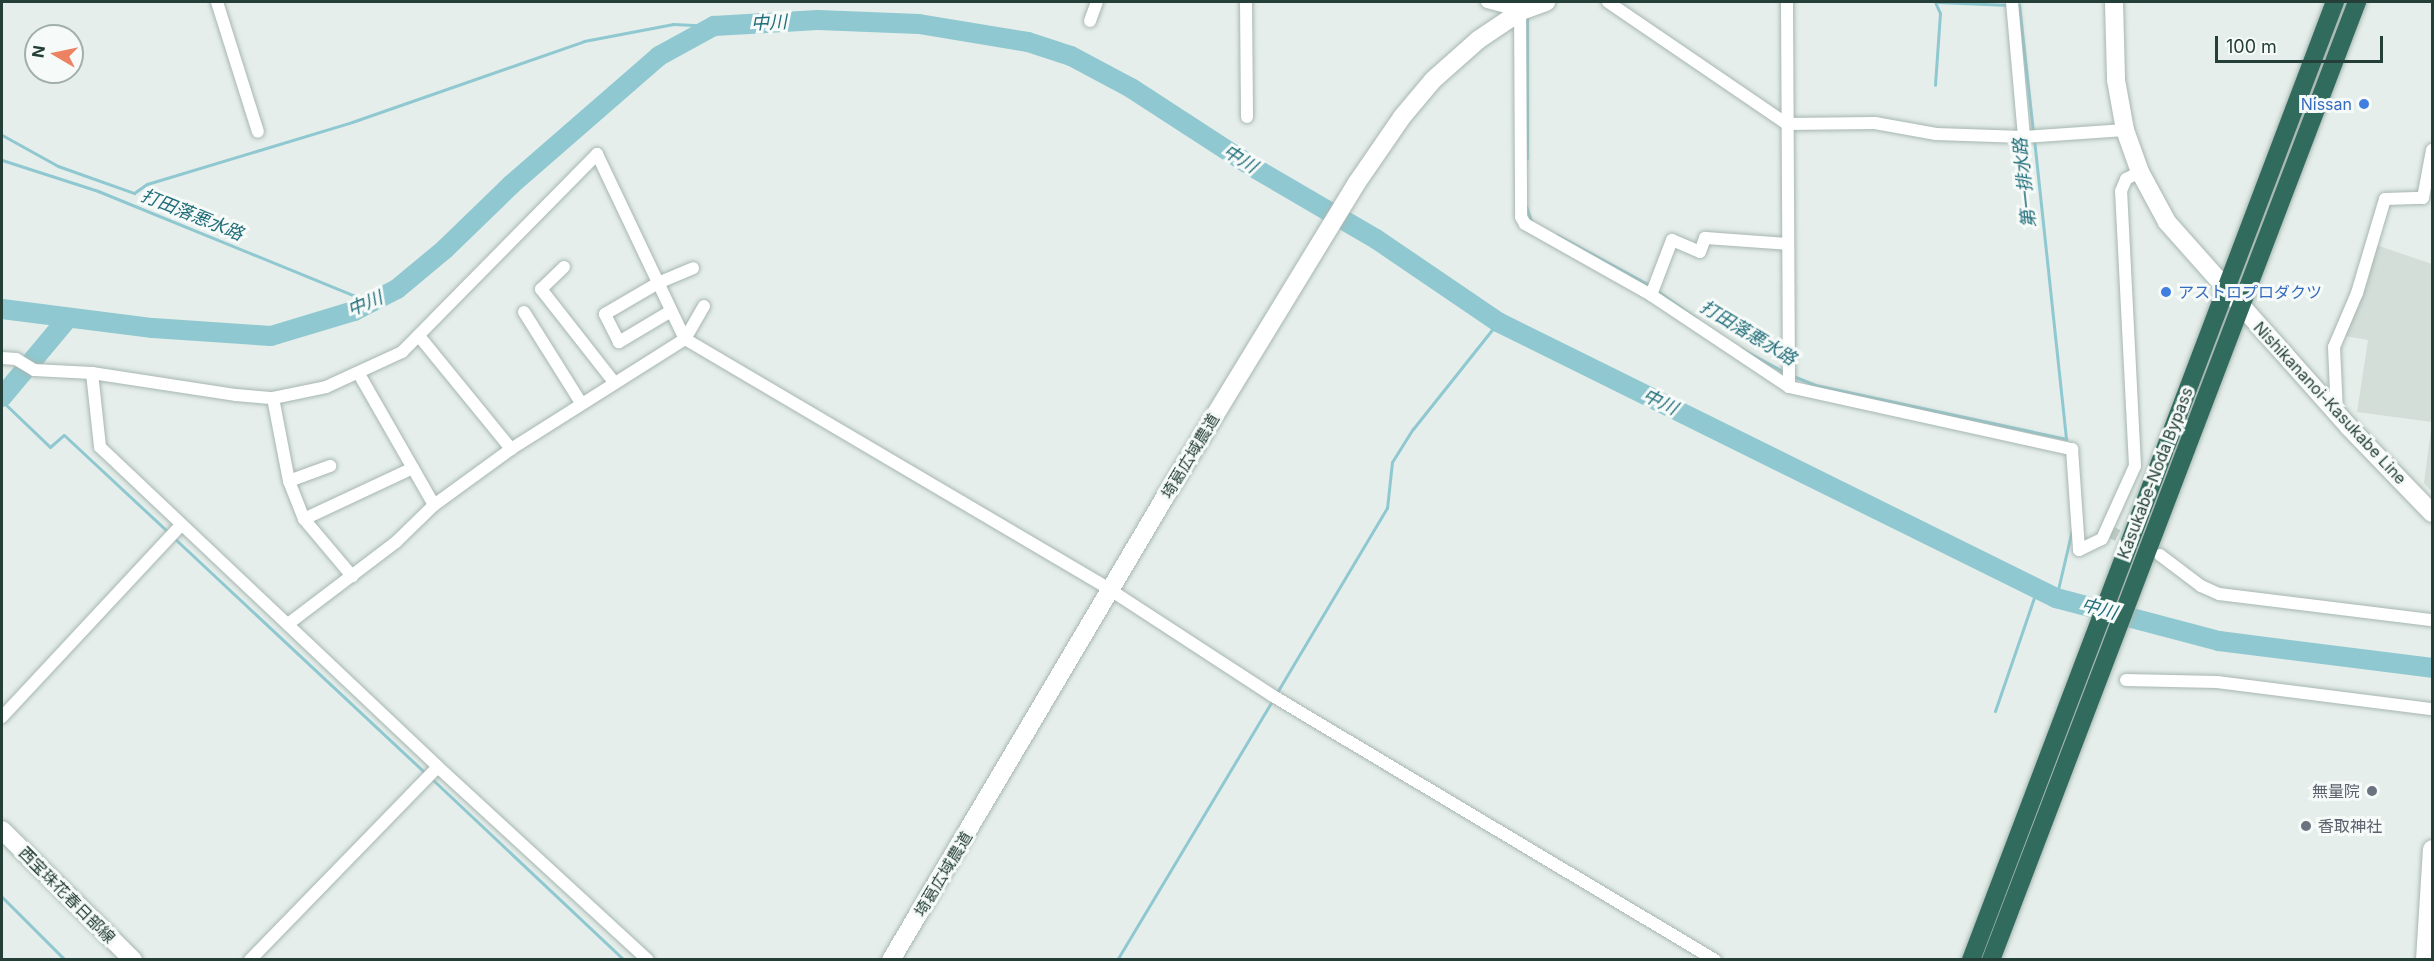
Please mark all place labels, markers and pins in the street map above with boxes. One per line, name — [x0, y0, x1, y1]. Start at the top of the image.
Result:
place label: Nissan — [2301, 94, 2352, 114]
marker: Nissan — [2357, 97, 2371, 111]
place label: アストロプロダクツ — [2178, 282, 2322, 302]
marker: アストロプロダクツ — [2159, 285, 2173, 299]
place label: 無量院 — [2312, 781, 2360, 801]
marker: 無量院 — [2365, 784, 2379, 798]
place label: 香取神社 — [2318, 816, 2382, 836]
marker: 香取神社 — [2299, 819, 2313, 833]

